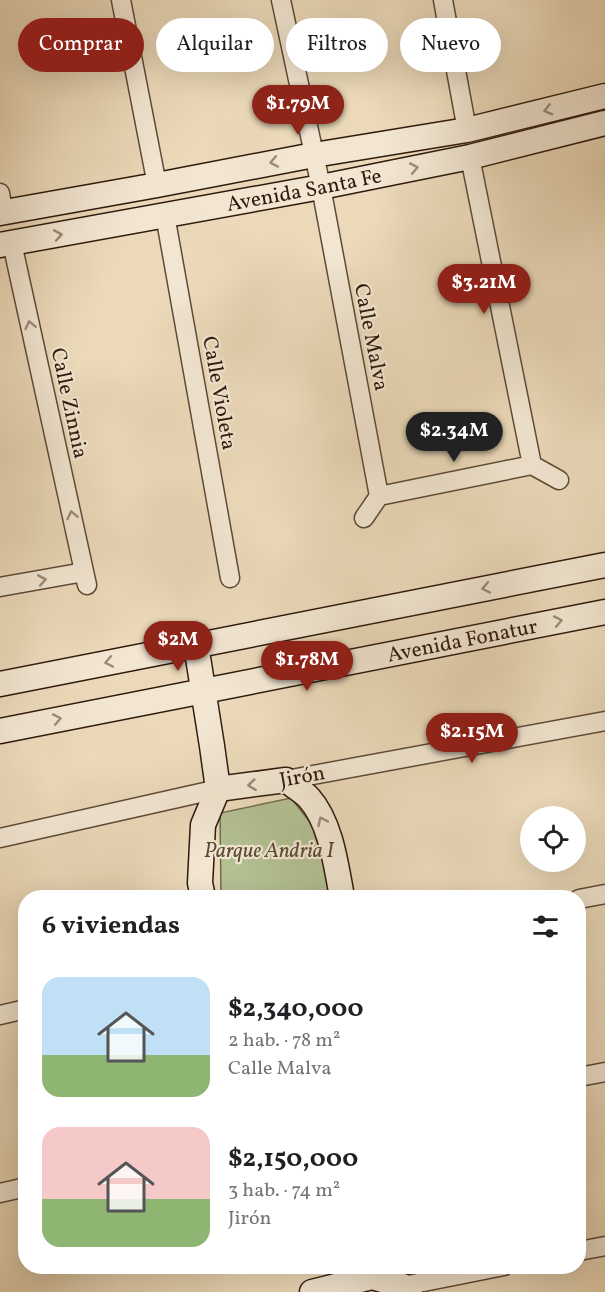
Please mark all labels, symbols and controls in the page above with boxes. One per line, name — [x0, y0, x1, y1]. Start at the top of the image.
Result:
chip: Comprar — [18, 18, 144, 72]
chip: Alquilar — [156, 18, 274, 72]
chip: Filtros — [286, 18, 388, 72]
chip: Nuevo — [400, 18, 501, 72]
pin: $1.79M — [249, 85, 347, 136]
text: $1.79M — [266, 90, 330, 118]
one-way arrow — [543, 103, 553, 116]
one-way arrow — [270, 155, 280, 168]
street label: Avenida Santa Fe — [224, 162, 384, 220]
one-way arrow — [409, 162, 419, 175]
one-way arrow — [53, 229, 62, 241]
pin: $3.21M — [435, 264, 533, 315]
text: $3.21M — [452, 269, 516, 297]
street label: Calle Malva — [346, 281, 395, 393]
one-way arrow — [24, 320, 37, 330]
street label: Calle Violeta — [194, 334, 243, 452]
street label: Calle Zinnia — [43, 345, 94, 461]
pin: $2.34M — [405, 412, 503, 463]
text: $2.34M — [420, 417, 488, 445]
one-way arrow — [66, 511, 79, 521]
one-way arrow — [38, 574, 47, 586]
one-way arrow — [481, 581, 491, 594]
street label: Avenida Fonatur — [385, 613, 540, 671]
one-way arrow — [552, 615, 562, 628]
pin: $2M — [149, 621, 207, 672]
text: $2M — [158, 626, 198, 654]
pin: $1.78M — [258, 641, 356, 692]
text: $1.78M — [275, 646, 339, 674]
one-way arrow — [104, 655, 114, 668]
one-way arrow — [52, 713, 62, 726]
pin: $2.15M — [423, 713, 521, 764]
text: $2.15M — [440, 718, 504, 746]
street label: Jirón — [277, 759, 327, 796]
one-way arrow — [247, 778, 257, 790]
map controls — [520, 806, 586, 872]
button: locate — [520, 806, 586, 872]
one-way arrow — [317, 816, 329, 827]
park label: Parque Andria I — [204, 837, 334, 866]
text: 6 viviendas — [42, 908, 180, 944]
icon: filters — [529, 910, 562, 943]
text: $2,340,000 — [228, 991, 364, 1027]
icon: home — [90, 1001, 162, 1073]
text: 2 hab. · 78 m² — [228, 1027, 340, 1055]
text: Calle Malva — [228, 1055, 332, 1083]
text: $2,150,000 — [228, 1141, 358, 1177]
icon: home — [90, 1151, 162, 1223]
text: 3 hab. · 74 m² — [228, 1177, 340, 1205]
text: Jirón — [228, 1205, 272, 1233]

